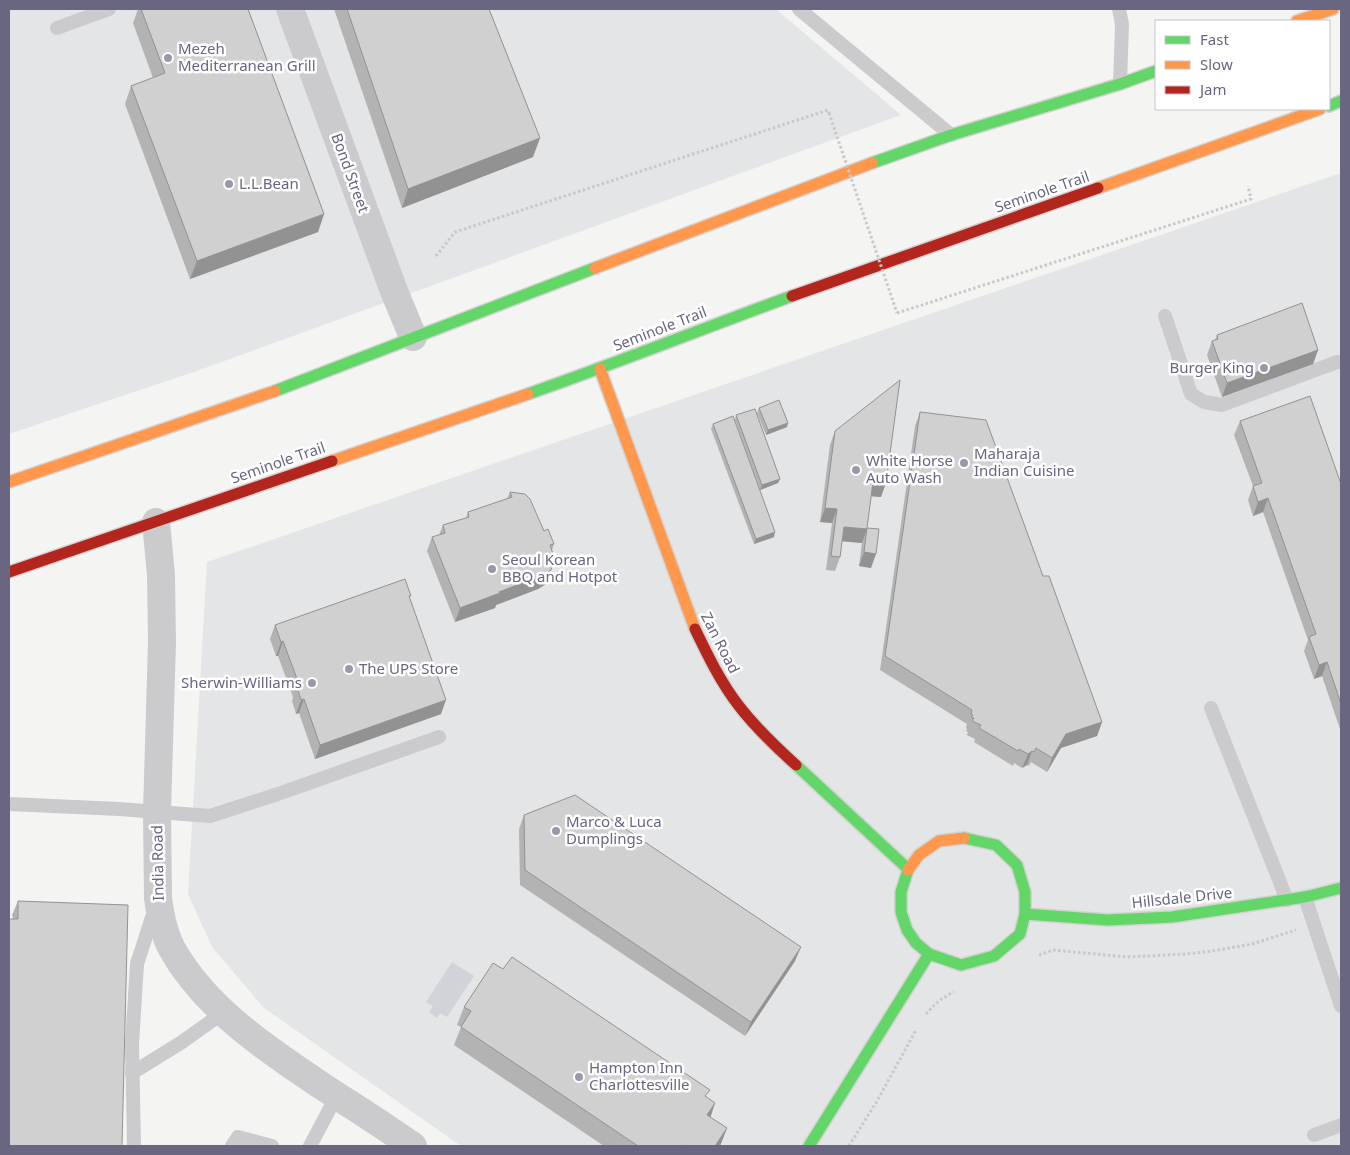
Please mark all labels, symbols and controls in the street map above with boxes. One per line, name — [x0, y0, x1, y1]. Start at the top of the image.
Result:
legend — [1155, 20, 1330, 110]
text: Fast — [1200, 29, 1229, 49]
place label: Mezeh Mediterranean Grill — [178, 38, 316, 75]
marker: Mezeh Mediterranean Grill — [162, 52, 174, 64]
text: Slow — [1200, 54, 1233, 74]
text: Jam — [1198, 79, 1227, 99]
street label: Bond Street — [327, 130, 375, 216]
street label: Seminole Trail — [992, 166, 1092, 217]
place label: L.L.Bean — [239, 173, 299, 193]
marker: L.L.Bean — [223, 178, 235, 190]
street label: Seminole Trail — [610, 301, 709, 355]
place label: Burger King — [1170, 357, 1254, 377]
marker: Burger King — [1258, 362, 1270, 374]
street label: Seminole Trail — [228, 437, 328, 488]
place label: Maharaja Indian Cuisine — [974, 443, 1074, 480]
place label: White Horse Auto Wash — [866, 450, 953, 487]
marker: Maharaja Indian Cuisine — [958, 457, 970, 469]
marker: White Horse Auto Wash — [850, 464, 862, 476]
place label: Seoul Korean BBQ and Hotpot — [502, 549, 618, 586]
marker: Seoul Korean BBQ and Hotpot — [486, 563, 498, 575]
street label: Zan Road — [697, 609, 745, 677]
place label: The UPS Store — [359, 658, 458, 678]
marker: The UPS Store — [343, 663, 355, 675]
place label: Sherwin-Williams — [181, 672, 302, 692]
marker: Sherwin-Williams — [306, 677, 318, 689]
place label: Marco & Luca Dumplings — [566, 811, 662, 848]
street label: India Road — [146, 825, 168, 901]
marker: Marco & Luca Dumplings — [550, 825, 562, 837]
street label: Hillsdale Drive — [1131, 882, 1233, 912]
place label: Hampton Inn Charlottesville — [589, 1057, 689, 1094]
marker: Hampton Inn Charlottesville — [573, 1071, 585, 1083]

